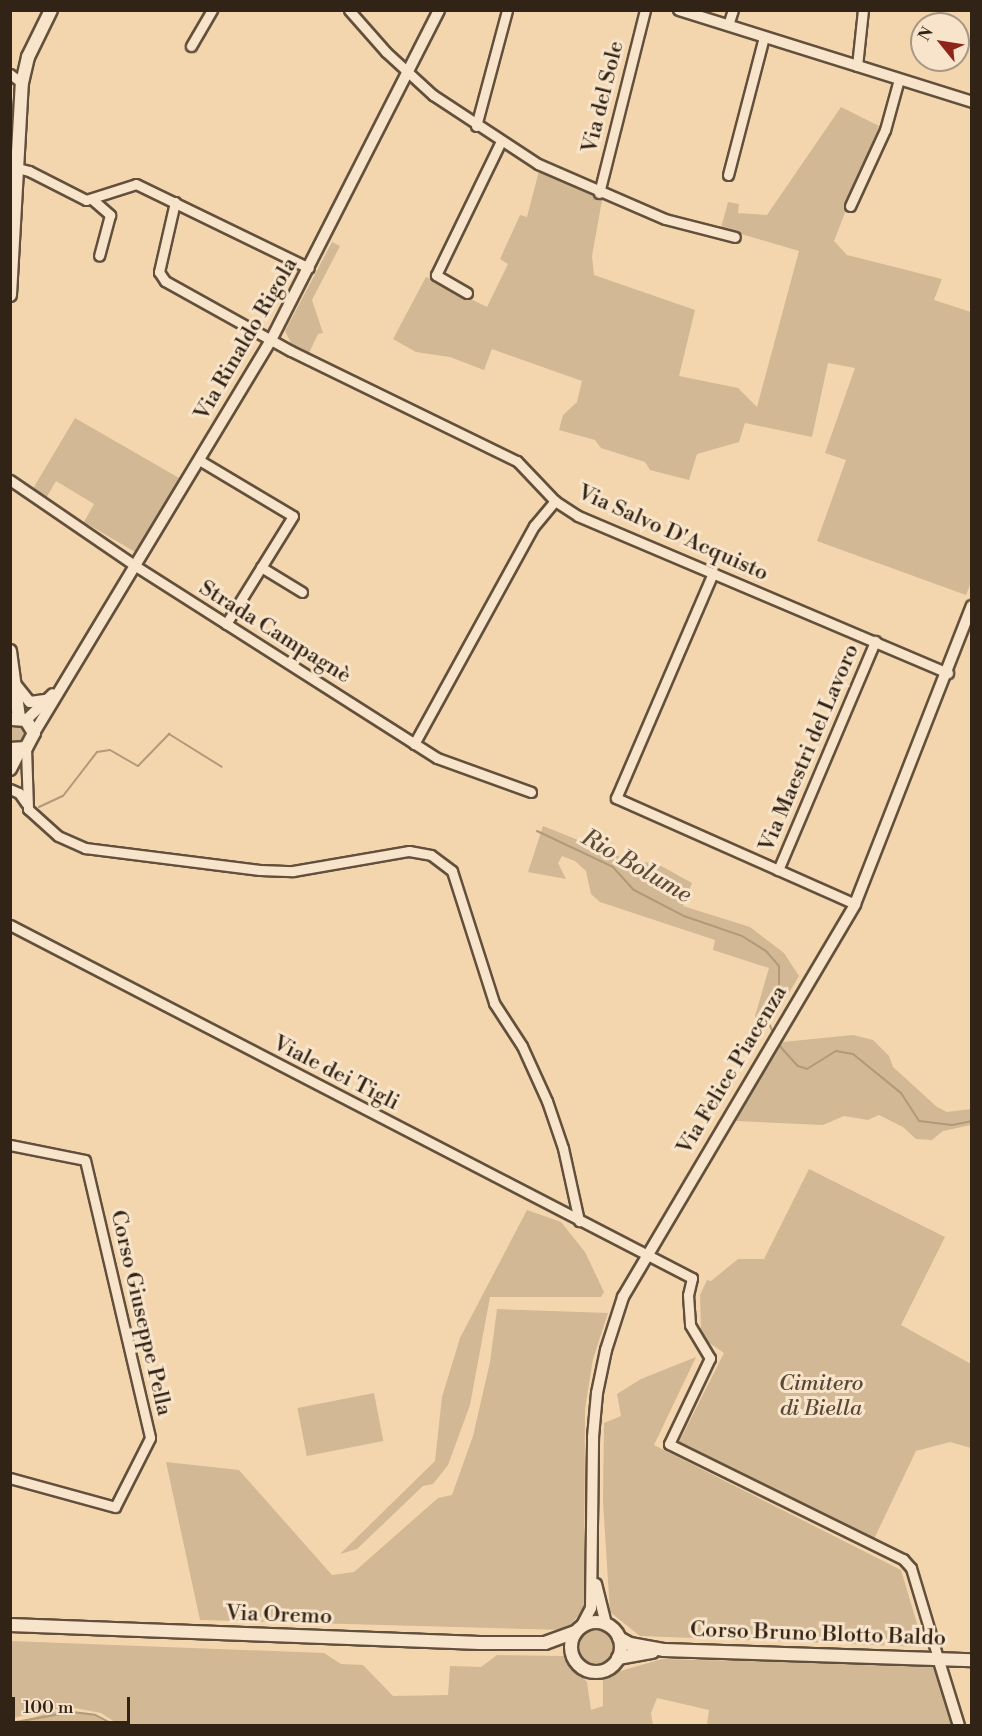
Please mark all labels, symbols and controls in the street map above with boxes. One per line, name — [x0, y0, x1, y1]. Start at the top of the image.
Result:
north arrow — [910, 12, 970, 72]
text: N — [914, 24, 938, 44]
street label: Via del Sole — [576, 38, 630, 156]
street label: Via Rinaldo Rigola — [189, 253, 303, 425]
street label: Via Salvo D'Acquisto — [574, 479, 772, 587]
street label: Strada Campagnè — [194, 575, 356, 689]
street label: Via Maestri del Lavoro — [753, 640, 865, 856]
water label: Rio Bolume — [576, 824, 696, 910]
street label: Via Felice Piacenza — [671, 981, 793, 1159]
street label: Viale dei Tigli — [268, 1030, 404, 1116]
street label: Corso Giuseppe Pella — [104, 1208, 178, 1418]
park label: Cimitero di Biella — [779, 1370, 863, 1422]
street label: Via Oremo — [225, 1600, 333, 1630]
street label: Corso Bruno Blotto Baldo — [690, 1616, 946, 1652]
scale bar — [15, 1685, 134, 1723]
text: 100 m — [23, 1696, 74, 1719]

